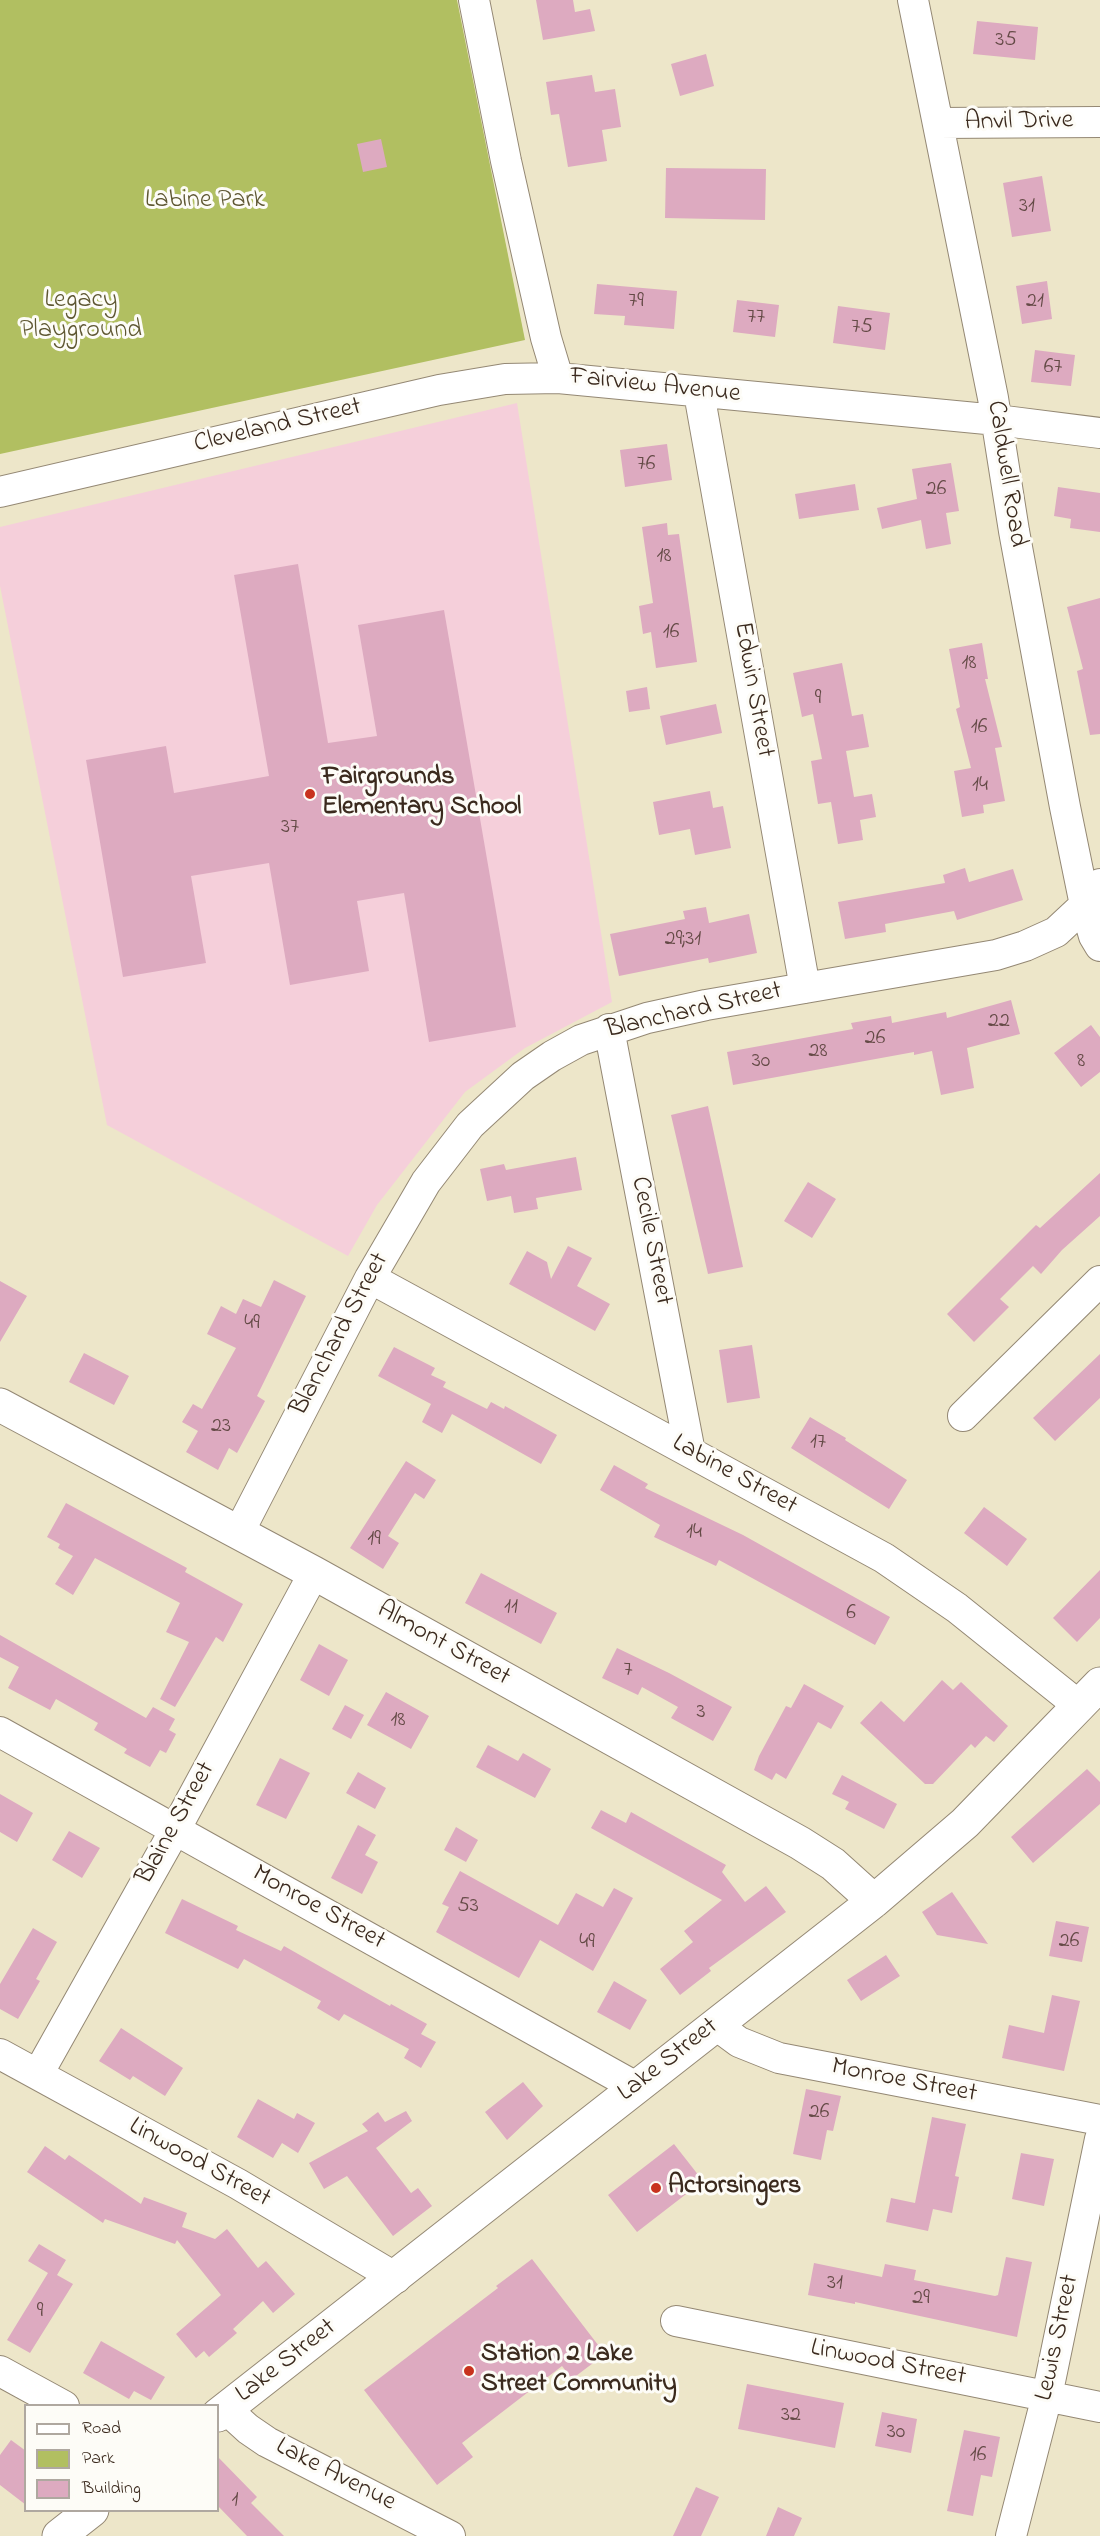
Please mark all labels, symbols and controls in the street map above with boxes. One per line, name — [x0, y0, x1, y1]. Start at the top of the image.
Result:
house number: 35 — [995, 28, 1017, 54]
street label: Anvil Drive — [964, 106, 1074, 140]
park label: Labine Park — [145, 186, 265, 218]
house number: 31 — [1019, 194, 1035, 220]
park label: Legacy Playground — [20, 286, 142, 348]
house number: 79 — [628, 289, 644, 315]
house number: 21 — [1026, 289, 1044, 315]
house number: 77 — [747, 305, 765, 331]
house number: 75 — [851, 315, 873, 341]
house number: 67 — [1044, 355, 1062, 381]
street label: Fairview Avenue — [568, 363, 742, 411]
street label: Cleveland Street — [191, 393, 365, 461]
street label: Caldwell Road — [978, 399, 1032, 549]
house number: 76 — [637, 452, 655, 478]
house number: 26 — [926, 477, 946, 503]
house number: 18 — [656, 544, 672, 570]
house number: 16 — [663, 620, 679, 646]
street label: Edwin Street — [725, 620, 779, 760]
house number: 18 — [961, 651, 977, 677]
house number: 9 — [815, 686, 821, 712]
house number: 16 — [971, 715, 987, 741]
place label: Fairgrounds Elementary School — [322, 763, 521, 825]
house number: 14 — [972, 773, 988, 799]
marker: Fairgrounds Elementary School — [303, 787, 317, 801]
house number: 37 — [281, 815, 299, 841]
house number: 29;31 — [665, 927, 701, 953]
street label: Blanchard Street — [603, 977, 785, 1047]
house number: 22 — [988, 1009, 1010, 1035]
house number: 26 — [865, 1026, 885, 1052]
house number: 28 — [808, 1039, 828, 1065]
house number: 30 — [752, 1049, 770, 1075]
house number: 8 — [1077, 1049, 1085, 1075]
street label: Cecile Street — [622, 1174, 678, 1308]
street label: Blanchard Street — [285, 1248, 397, 1422]
house number: 49 — [244, 1311, 260, 1337]
house number: 23 — [211, 1414, 231, 1440]
street label: Labine Street — [666, 1429, 802, 1523]
house number: 17 — [810, 1430, 826, 1456]
house number: 14 — [686, 1520, 702, 1546]
house number: 19 — [367, 1527, 381, 1553]
house number: 11 — [504, 1595, 518, 1621]
street label: Almont Street — [371, 1596, 515, 1694]
house number: 6 — [846, 1601, 856, 1627]
house number: 7 — [623, 1658, 633, 1684]
house number: 3 — [696, 1700, 706, 1726]
house number: 18 — [390, 1708, 406, 1734]
street label: Blaine Street — [131, 1757, 223, 1891]
street label: Monroe Street — [246, 1860, 390, 1958]
house number: 53 — [457, 1894, 479, 1920]
house number: 26 — [1059, 1929, 1079, 1955]
house number: 49 — [579, 1930, 595, 1956]
street label: Lake Street — [613, 2012, 725, 2110]
street label: Monroe Street — [829, 2053, 979, 2111]
house number: 26 — [809, 2100, 829, 2126]
street label: Linwood Street — [123, 2112, 275, 2216]
place label: Actorsingers — [668, 2172, 801, 2204]
marker: Actorsingers — [649, 2181, 663, 2195]
house number: 31 — [827, 2271, 843, 2297]
street label: Lewis Street — [1030, 2272, 1088, 2404]
house number: 29 — [912, 2286, 930, 2312]
house number: 9 — [37, 2299, 43, 2325]
street label: Lake Street — [231, 2313, 343, 2411]
street label: Linwood Street — [808, 2334, 968, 2394]
place label: Station 2 Lake Street Community — [481, 2340, 677, 2402]
marker: Station 2 Lake Street Community — [462, 2364, 476, 2378]
house number: 32 — [781, 2403, 801, 2429]
legend — [24, 2404, 219, 2512]
text: Road — [82, 2416, 121, 2442]
house number: 30 — [887, 2420, 905, 2446]
street label: Lake Avenue — [270, 2432, 400, 2520]
house number: 16 — [970, 2443, 986, 2469]
text: Park — [82, 2446, 115, 2472]
text: Building — [82, 2476, 141, 2502]
house number: 1 — [232, 2488, 238, 2514]

